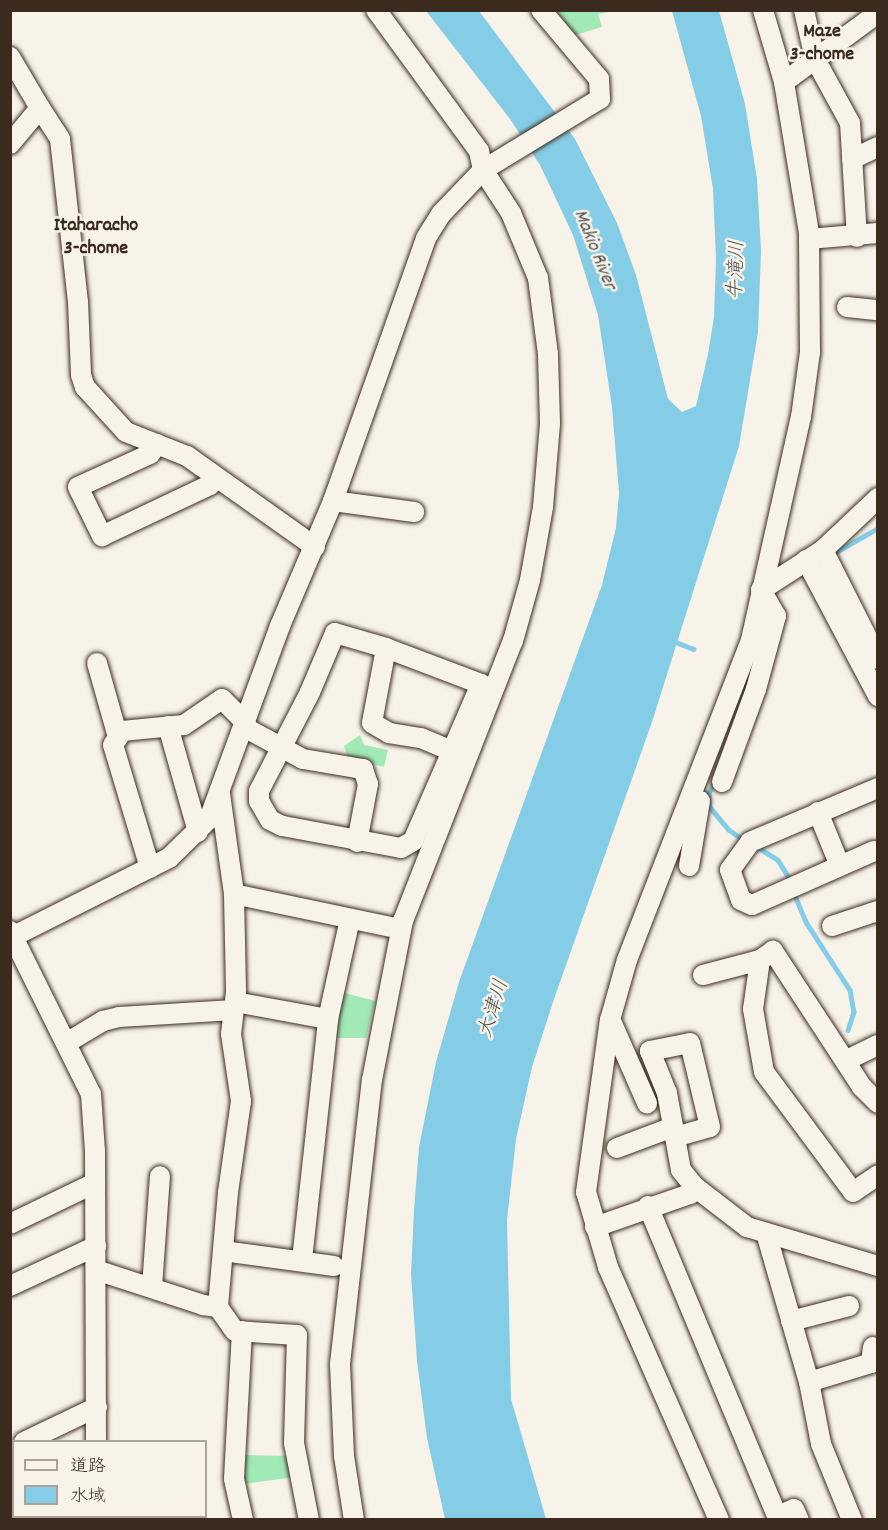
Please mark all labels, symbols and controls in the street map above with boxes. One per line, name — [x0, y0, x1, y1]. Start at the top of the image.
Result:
district label: Maze 3-chome — [790, 21, 854, 68]
water label: Makio River — [567, 206, 621, 294]
district label: Itaharacho 3-chome — [54, 214, 138, 261]
water label: 牛滝川 — [725, 240, 751, 300]
water label: 大津川 — [475, 977, 515, 1041]
legend — [12, 1440, 207, 1518]
text: 道路 — [70, 1455, 106, 1480]
text: 水域 — [70, 1485, 106, 1510]

